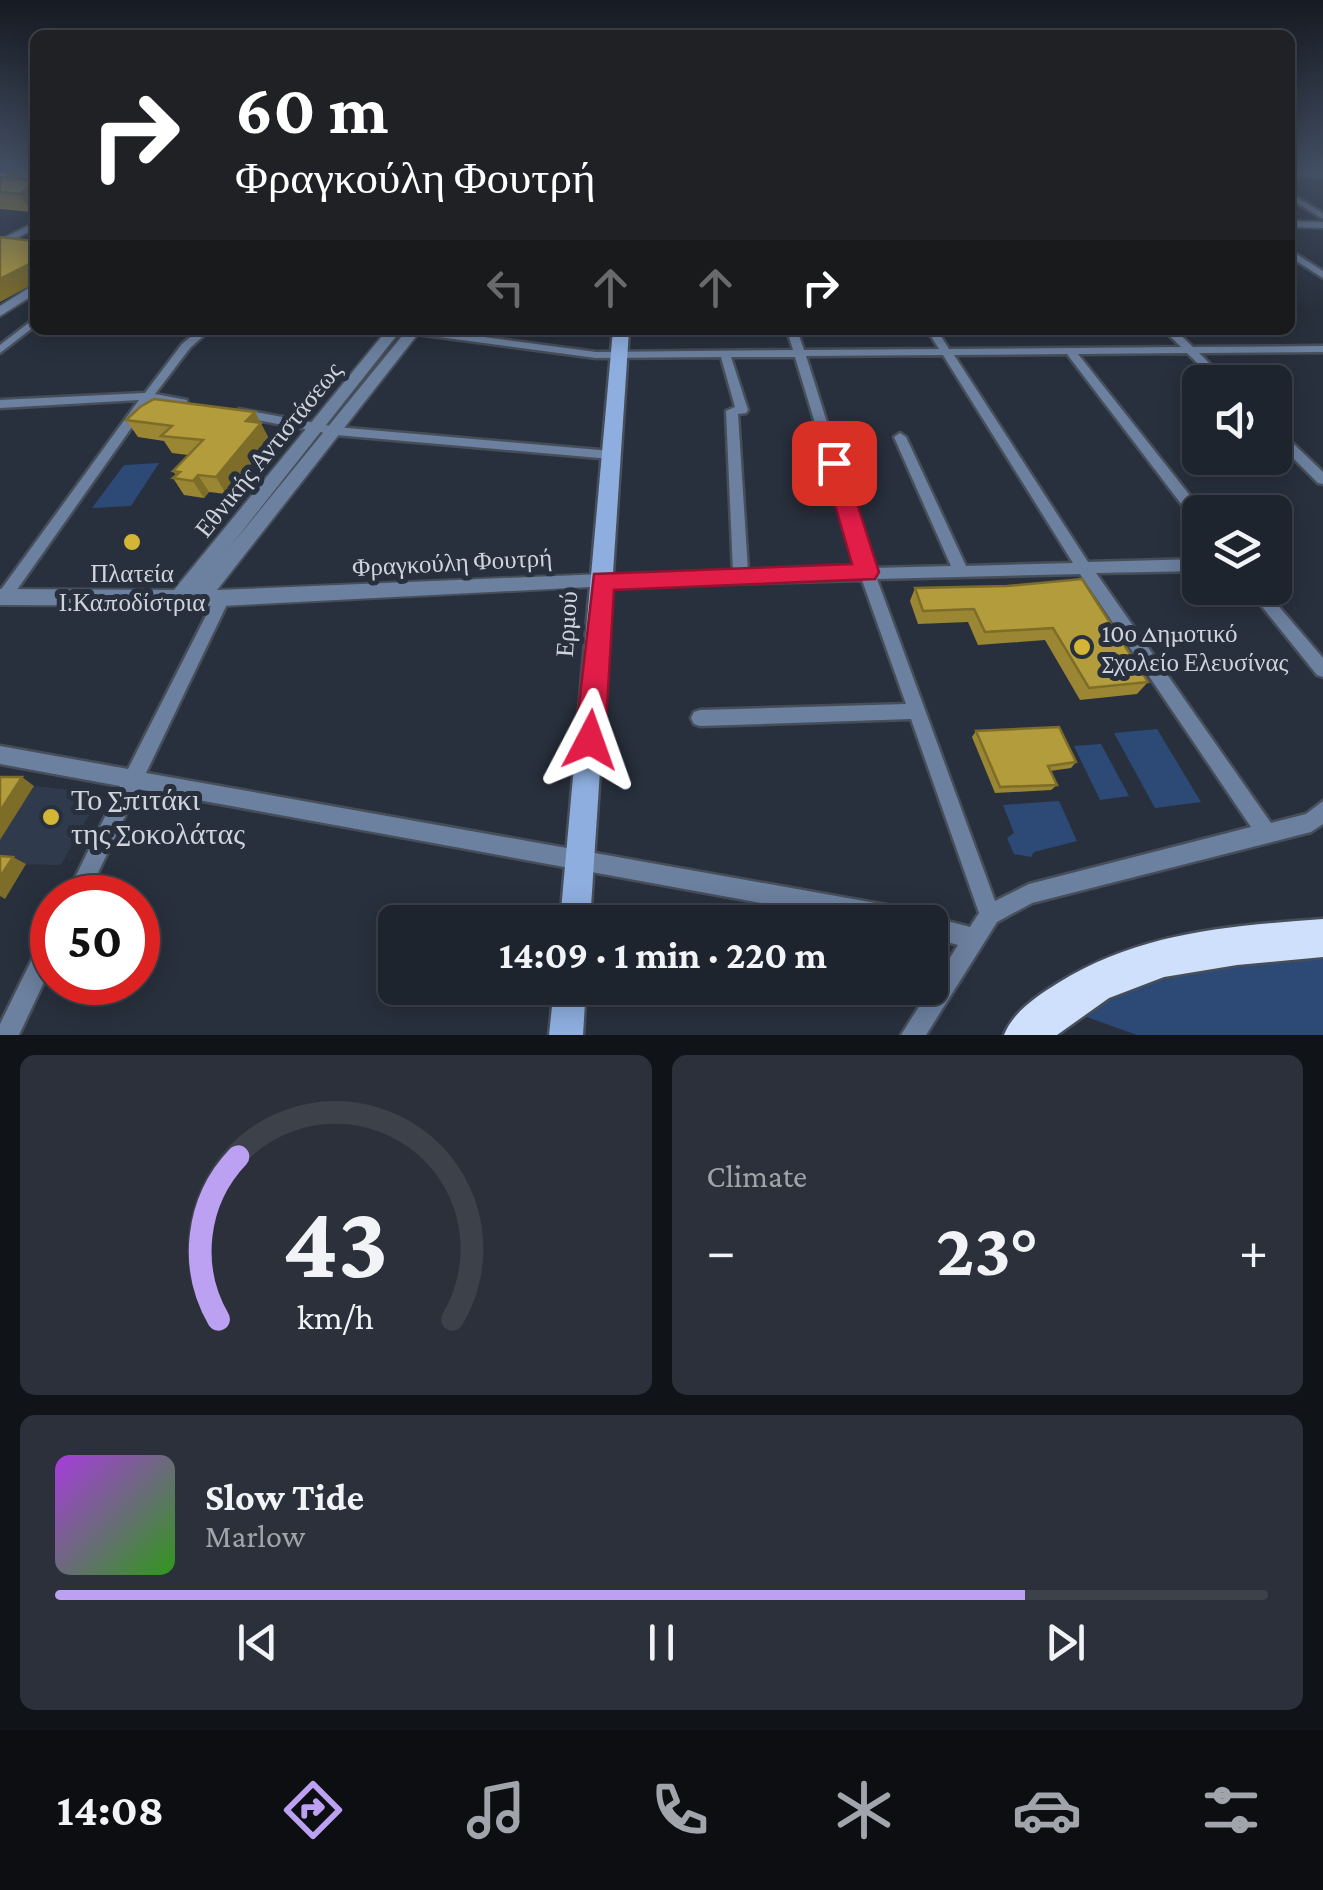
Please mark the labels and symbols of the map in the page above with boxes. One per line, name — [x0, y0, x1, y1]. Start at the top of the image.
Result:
street label: Εθνικής Αντιστάσεως — [190, 357, 347, 542]
pin — [792, 421, 877, 506]
marker: Πλατεία Ι.Καποδίστρια — [121, 531, 143, 553]
street label: Φραγκούλη Φουτρή — [351, 544, 553, 581]
place label: Πλατεία Ι.Καποδίστρια — [59, 560, 205, 616]
street label: Ερμού — [551, 590, 582, 658]
place label: 10ο Δημοτικό Σχολείο Ελευσίνας — [1102, 620, 1289, 676]
marker: 10ο Δημοτικό Σχολείο Ελευσίνας — [1071, 636, 1093, 658]
position arrow — [538, 688, 642, 792]
place label: Το Σπιτάκι της Σοκολάτας — [71, 783, 245, 850]
marker: Το Σπιτάκι της Σοκολάτας — [40, 806, 62, 828]
speed limit sign: 50 — [30, 875, 160, 1005]

